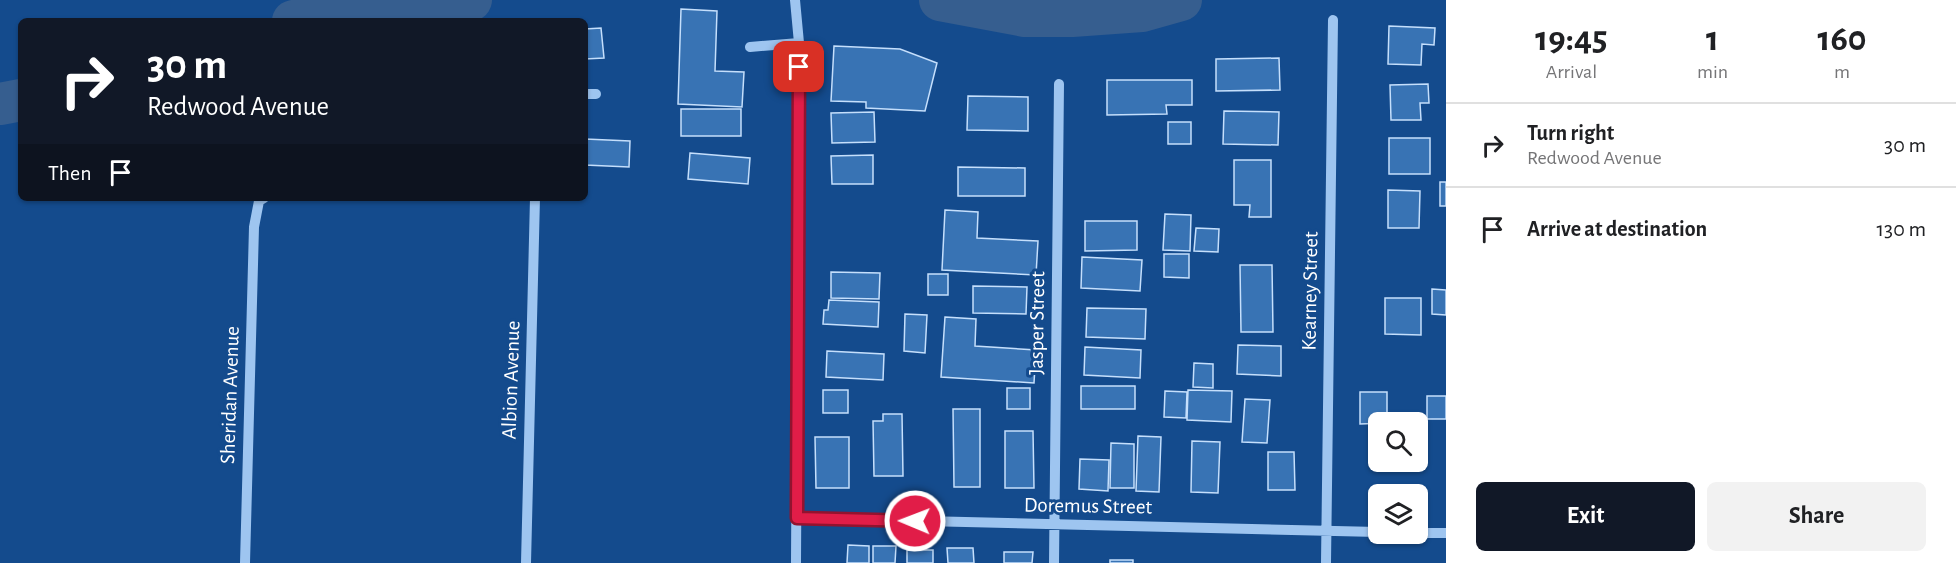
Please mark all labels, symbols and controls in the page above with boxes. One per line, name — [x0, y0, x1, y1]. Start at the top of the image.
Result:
text: 19:45 — [1535, 21, 1608, 57]
text: 1 — [1706, 21, 1719, 57]
text: 160 — [1818, 21, 1867, 57]
pin — [773, 41, 824, 92]
icon: right — [48, 42, 126, 120]
text: 30 m — [147, 44, 227, 86]
icon: arrive — [782, 50, 815, 83]
text: Arrival — [1546, 62, 1597, 82]
text: min — [1697, 62, 1728, 82]
text: m — [1834, 62, 1850, 82]
text: Redwood Avenue — [147, 93, 329, 120]
text: Turn right — [1527, 122, 1614, 144]
icon: right — [1476, 129, 1509, 162]
text: 30 m — [1884, 134, 1926, 156]
text: Redwood Avenue — [1527, 148, 1662, 168]
icon: arrive — [104, 156, 137, 189]
text: Then — [48, 162, 92, 184]
icon: arrive — [1476, 213, 1509, 246]
text: Arrive at destination — [1527, 218, 1707, 240]
text: 130 m — [1877, 218, 1926, 240]
street label: Kearney Street — [1298, 231, 1322, 351]
street label: Jasper Street — [1026, 271, 1048, 375]
street label: Albion Avenue — [498, 320, 524, 440]
street label: Sheridan Avenue — [217, 326, 243, 464]
map controls — [1368, 412, 1428, 544]
button: search — [1368, 412, 1428, 472]
button: Exit — [1476, 482, 1695, 551]
button: Share — [1707, 482, 1926, 551]
button: layers — [1368, 484, 1428, 544]
position arrow — [883, 489, 947, 553]
street label: Doremus Street — [1024, 494, 1153, 518]

